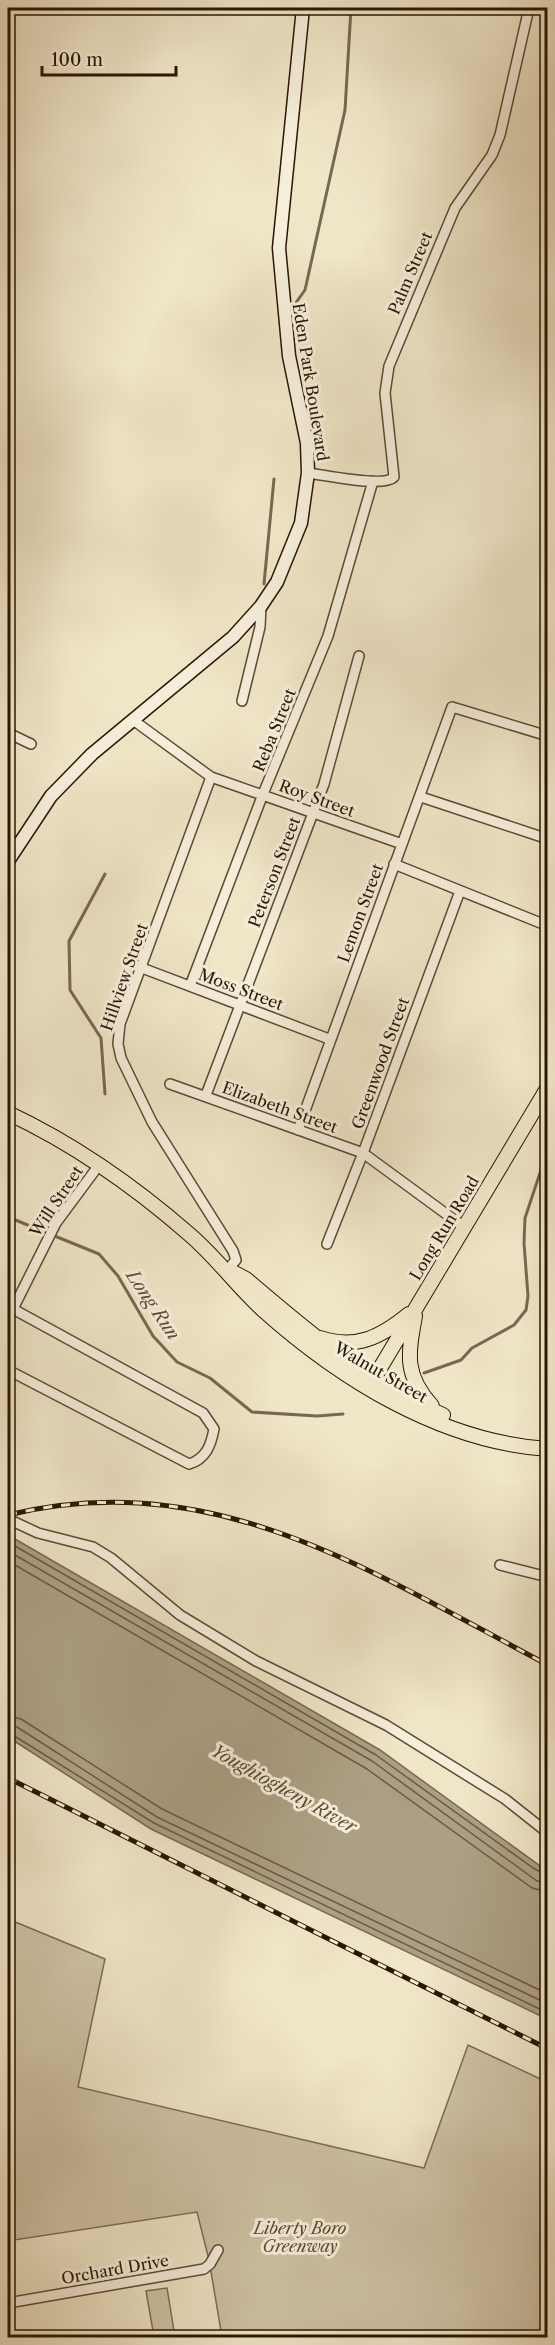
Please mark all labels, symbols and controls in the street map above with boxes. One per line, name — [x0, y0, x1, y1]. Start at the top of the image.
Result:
scale bar — [42, 39, 176, 77]
text: 100 m — [51, 49, 103, 71]
street label: Palm Street — [384, 228, 437, 317]
street label: Eden Park Boulevard — [289, 301, 333, 463]
street label: Reba Street — [248, 685, 300, 775]
street label: Roy Street — [276, 775, 358, 821]
street label: Peterson Street — [244, 814, 304, 930]
street label: Lemon Street — [333, 861, 387, 965]
street label: Hillview Street — [96, 920, 152, 1033]
street label: Moss Street — [196, 964, 287, 1014]
street label: Greenwood Street — [347, 994, 413, 1132]
street label: Elizabeth Street — [220, 1077, 341, 1137]
street label: Will Street — [24, 1161, 87, 1241]
street label: Long Run Road — [405, 1172, 483, 1284]
water label: Long Run — [120, 1264, 185, 1345]
street label: Walnut Street — [330, 1337, 432, 1407]
water label: Youghiogheny River — [208, 1740, 362, 1839]
park label: Liberty Boro Greenway — [252, 2218, 347, 2256]
street label: Orchard Drive — [60, 2250, 170, 2288]

